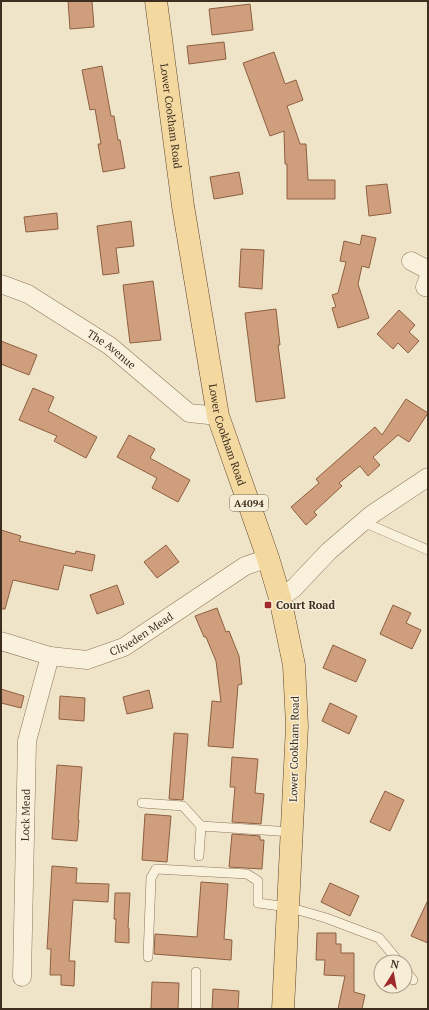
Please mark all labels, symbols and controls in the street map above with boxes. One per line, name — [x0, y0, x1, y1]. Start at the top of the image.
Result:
street label: Lower Cookham Road — [157, 63, 185, 169]
street label: The Avenue — [85, 326, 139, 372]
street label: Lower Cookham Road — [206, 383, 249, 487]
road number: A4094 — [230, 495, 268, 511]
place label: Court Road — [276, 598, 335, 612]
marker: Court Road — [263, 600, 273, 610]
street label: Cliveden Mead — [108, 609, 176, 659]
street label: Lower Cookham Road — [286, 696, 302, 802]
street label: Lock Mead — [18, 789, 33, 841]
north arrow — [373, 954, 413, 994]
text: N — [389, 957, 401, 972]

